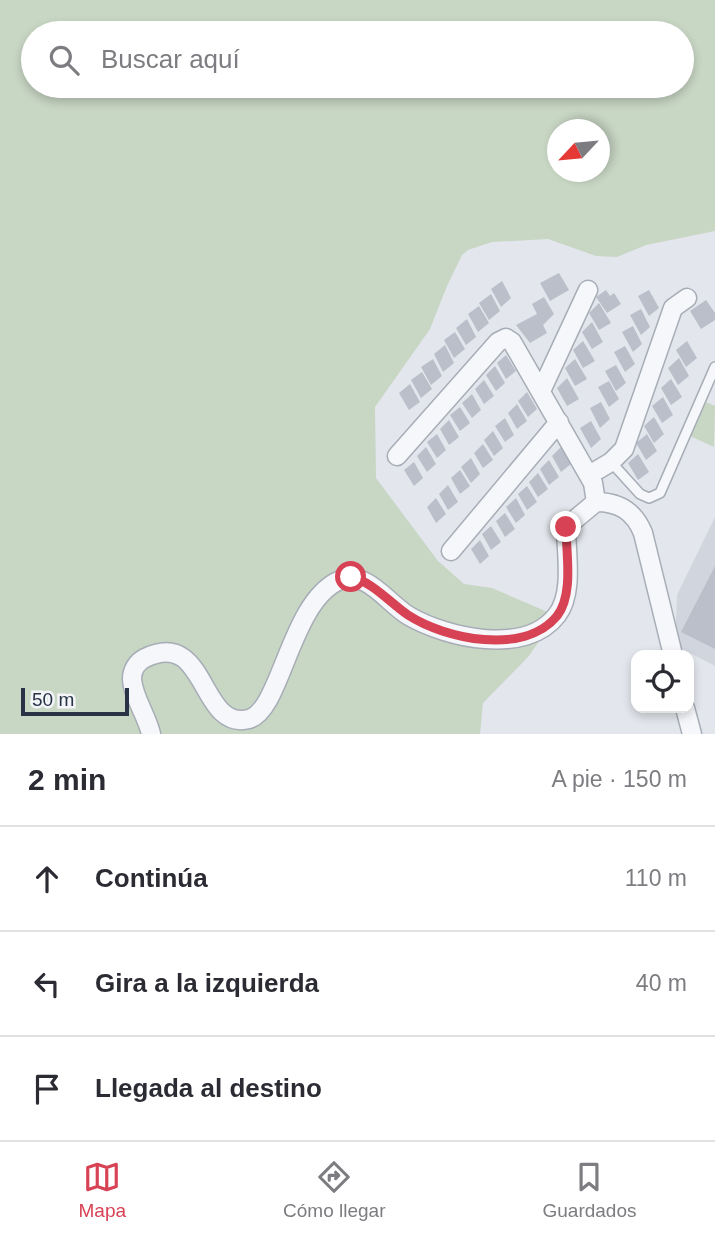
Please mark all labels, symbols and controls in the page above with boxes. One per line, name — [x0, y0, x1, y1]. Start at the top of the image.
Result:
search box — [21, 21, 694, 98]
icon: search — [45, 41, 83, 79]
text: Buscar aquí — [101, 44, 240, 74]
north arrow — [547, 119, 610, 182]
route end — [550, 511, 581, 542]
route start — [335, 561, 366, 592]
map controls — [631, 650, 694, 713]
button: locate — [631, 650, 694, 713]
scale bar — [21, 685, 130, 717]
text: 50 m — [32, 689, 74, 710]
text: 2 min — [28, 763, 106, 796]
text: A pie · 150 m — [551, 766, 687, 792]
icon: ahead — [28, 860, 66, 898]
text: Continúa — [95, 863, 208, 893]
text: 110 m — [625, 865, 687, 891]
icon: left — [28, 965, 66, 1003]
text: Gira a la izquierda — [95, 968, 319, 998]
text: 40 m — [636, 970, 687, 996]
icon: arrive — [28, 1070, 66, 1108]
text: Llegada al destino — [95, 1073, 322, 1103]
tab: Mapa — [79, 1158, 126, 1222]
tab: Cómo llegar — [283, 1158, 385, 1222]
tab: Guardados — [542, 1158, 636, 1222]

